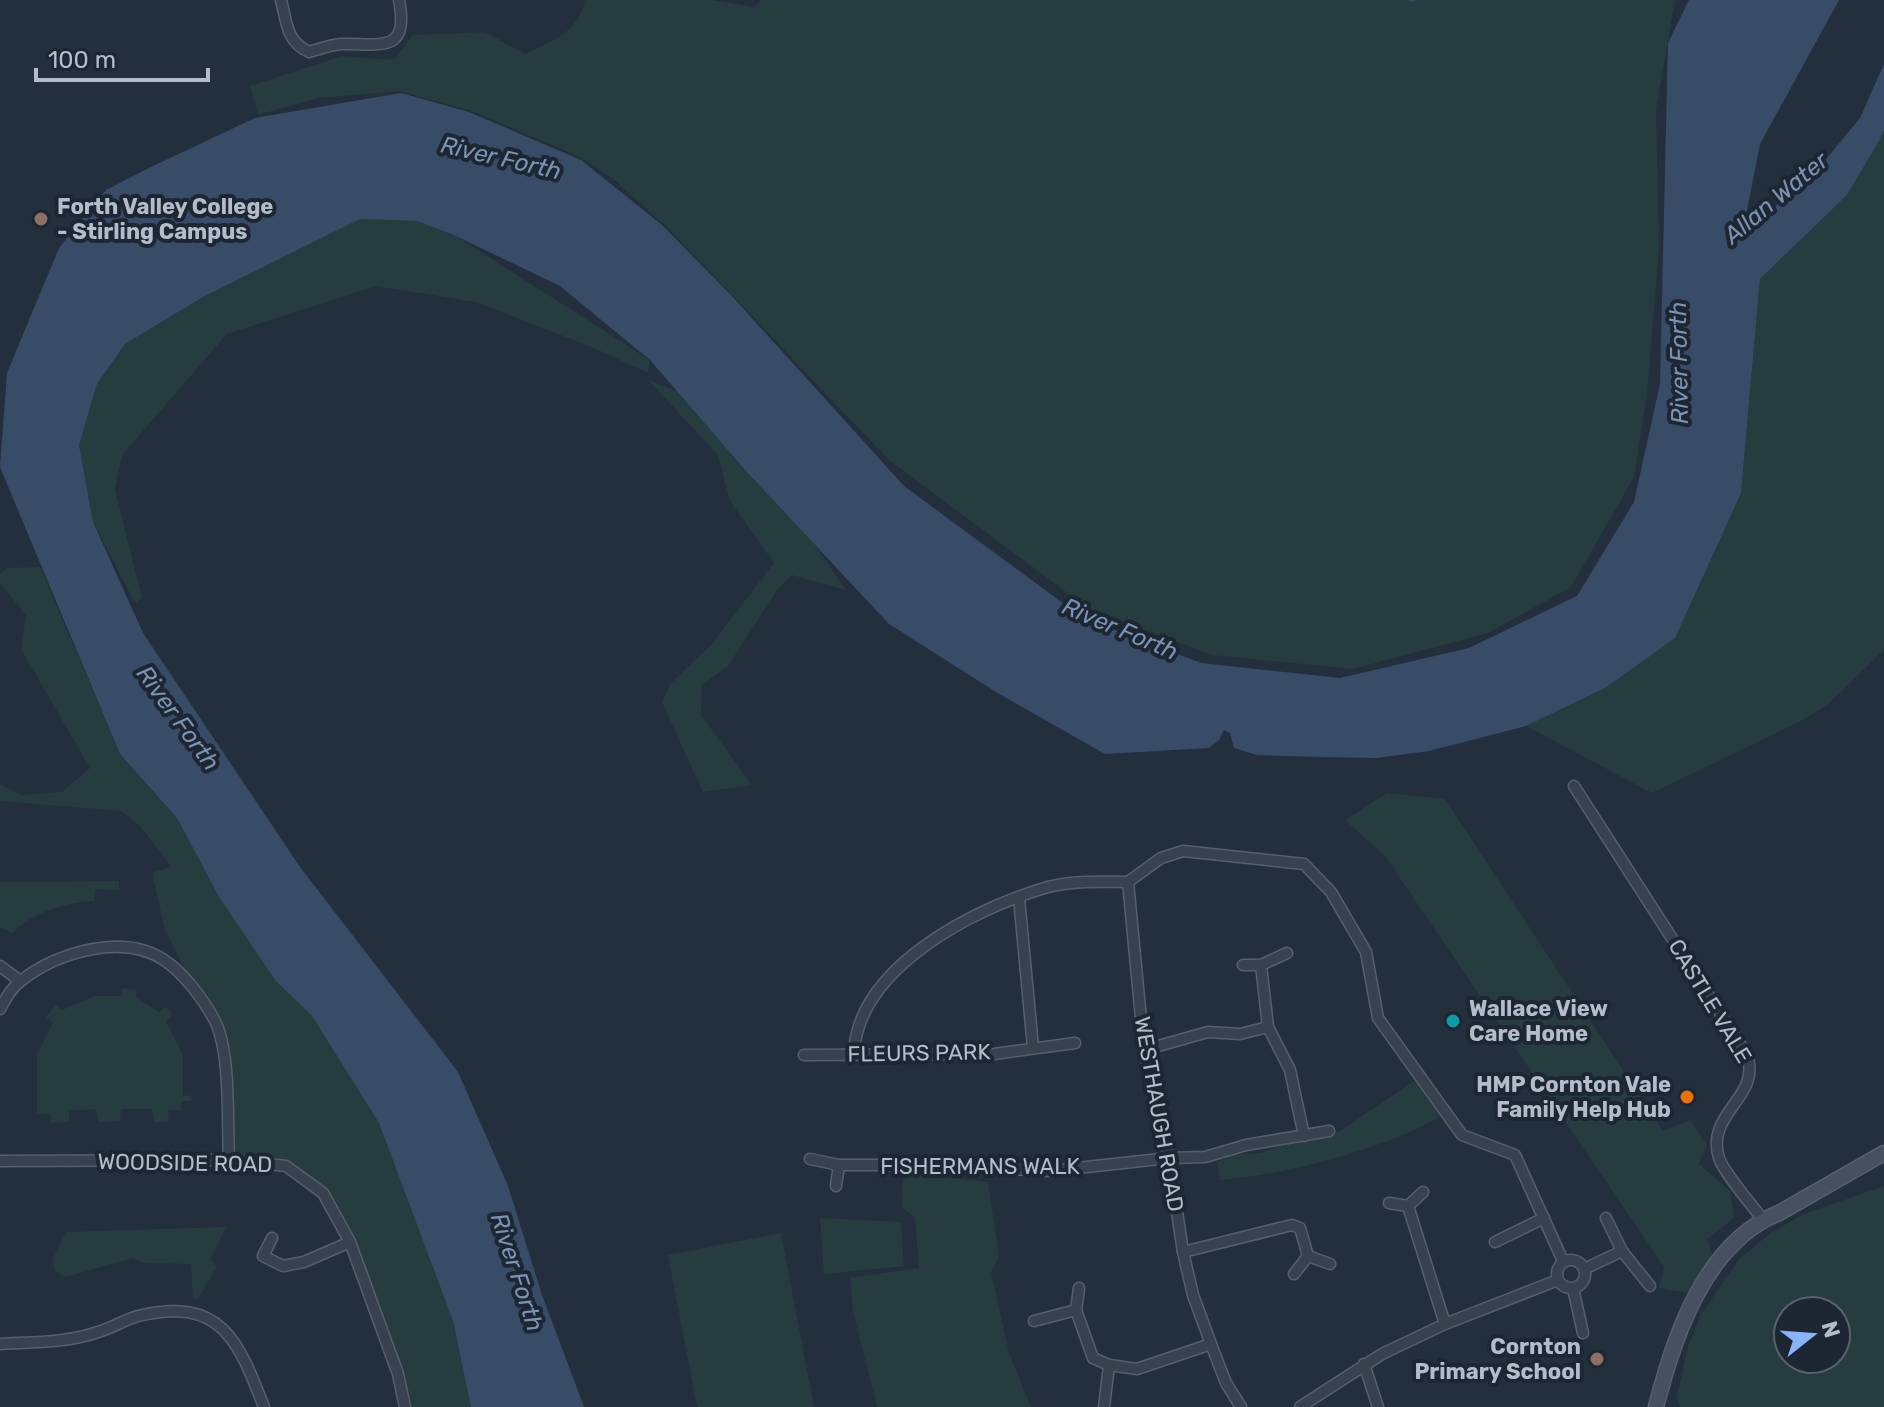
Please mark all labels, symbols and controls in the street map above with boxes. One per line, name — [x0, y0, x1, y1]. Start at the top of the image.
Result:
scale bar — [36, 32, 208, 82]
text: 100 m — [48, 46, 116, 74]
water label: River Forth — [438, 131, 564, 185]
water label: Allan Water — [1717, 146, 1834, 251]
place label: Forth Valley College - Stirling Campus — [57, 193, 273, 245]
marker: Forth Valley College - Stirling Campus — [32, 210, 50, 228]
water label: River Forth — [1664, 301, 1694, 425]
water label: River Forth — [1058, 592, 1182, 666]
water label: River Forth — [131, 660, 225, 776]
street label: CASTLE VALE — [1662, 934, 1758, 1068]
place label: Wallace View Care Home — [1469, 995, 1608, 1047]
marker: Wallace View Care Home — [1444, 1012, 1462, 1030]
street label: WESTHAUGH ROAD — [1129, 1014, 1189, 1214]
street label: FLEURS PARK — [847, 1038, 991, 1068]
place label: HMP Cornton Vale Family Help Hub — [1476, 1071, 1671, 1123]
marker: HMP Cornton Vale Family Help Hub — [1678, 1088, 1696, 1106]
street label: WOODSIDE ROAD — [97, 1148, 273, 1178]
street label: FISHERMANS WALK — [880, 1153, 1080, 1180]
water label: River Forth — [485, 1209, 549, 1335]
north arrow — [1772, 1295, 1852, 1375]
text: N — [1815, 1318, 1846, 1341]
place label: Cornton Primary School — [1414, 1333, 1581, 1385]
marker: Cornton Primary School — [1588, 1350, 1606, 1368]

